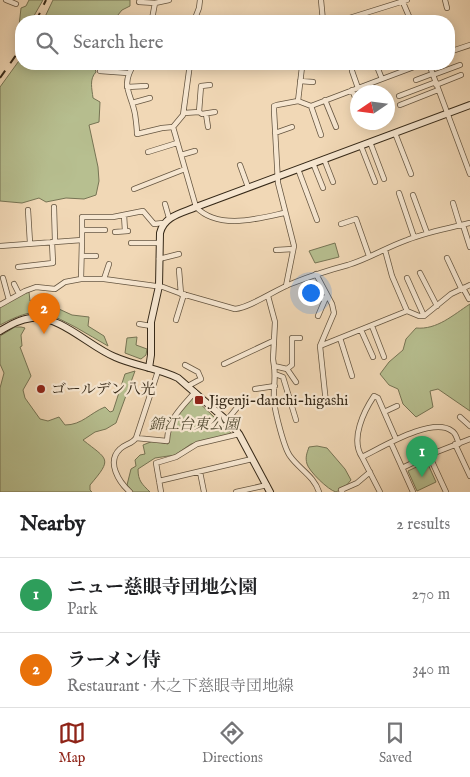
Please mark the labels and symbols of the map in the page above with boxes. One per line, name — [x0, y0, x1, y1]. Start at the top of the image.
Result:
north arrow — [350, 85, 395, 130]
your location — [298, 280, 324, 306]
pin: 2 — [28, 293, 60, 334]
place label: ゴールデン八光 — [51, 380, 155, 399]
marker: ゴールデン八光 — [35, 383, 47, 395]
place label: Jigenji-danchi-higashi — [207, 391, 348, 410]
marker: Jigenji-danchi-higashi — [193, 394, 205, 406]
park label: 錦江台東公園 — [149, 415, 242, 434]
pin: 1 — [406, 436, 438, 477]

